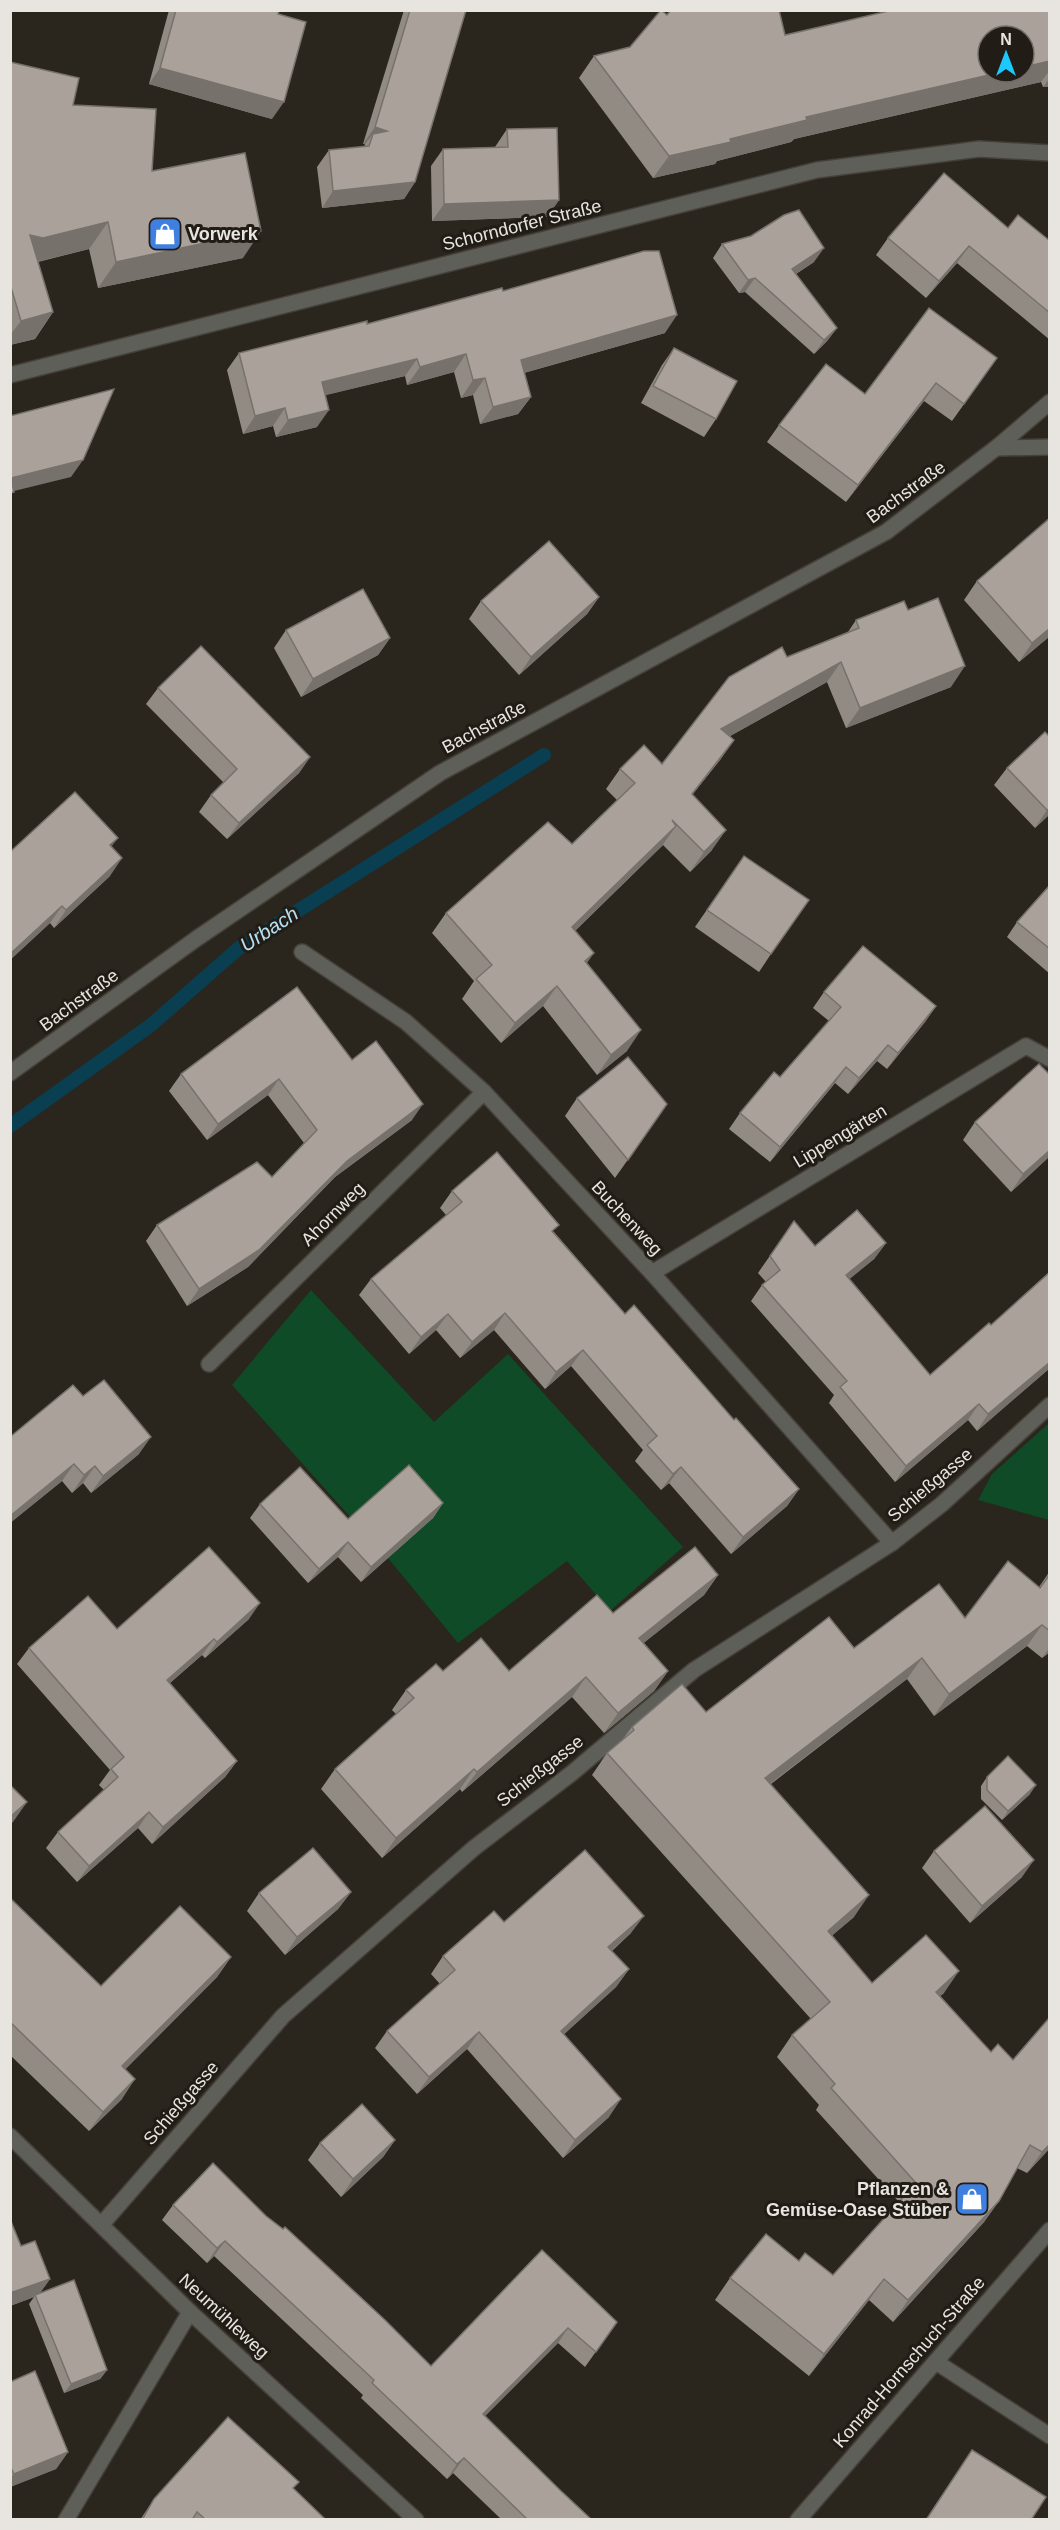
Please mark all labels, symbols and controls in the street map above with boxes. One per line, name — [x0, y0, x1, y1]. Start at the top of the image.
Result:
north arrow — [976, 24, 1036, 84]
text: N — [1000, 31, 1012, 48]
street label: Schorndorfer Straße — [440, 196, 604, 254]
shop icon: Vorwerk — [147, 216, 183, 252]
place label: Vorwerk — [188, 224, 259, 244]
street label: Bachstraße — [863, 457, 949, 527]
street label: Bachstraße — [439, 697, 529, 757]
water label: Urbach — [236, 902, 302, 956]
street label: Bachstraße — [36, 965, 122, 1035]
street label: Lippengärten — [790, 1100, 890, 1172]
street label: Buchenweg — [588, 1177, 666, 1259]
street label: Ahornweg — [297, 1178, 369, 1250]
street label: Schießgasse — [884, 1444, 976, 1526]
street label: Schießgasse — [493, 1731, 587, 1811]
street label: Schießgasse — [139, 2057, 223, 2149]
place label: Pflanzen & Gemüse-Oase Stüber — [766, 2179, 949, 2220]
shop icon: Pflanzen & Gemüse-Oase Stüber — [954, 2181, 990, 2217]
street label: Neumühleweg — [175, 2269, 273, 2363]
street label: Konrad-Hornschuch-Straße — [829, 2272, 989, 2452]

